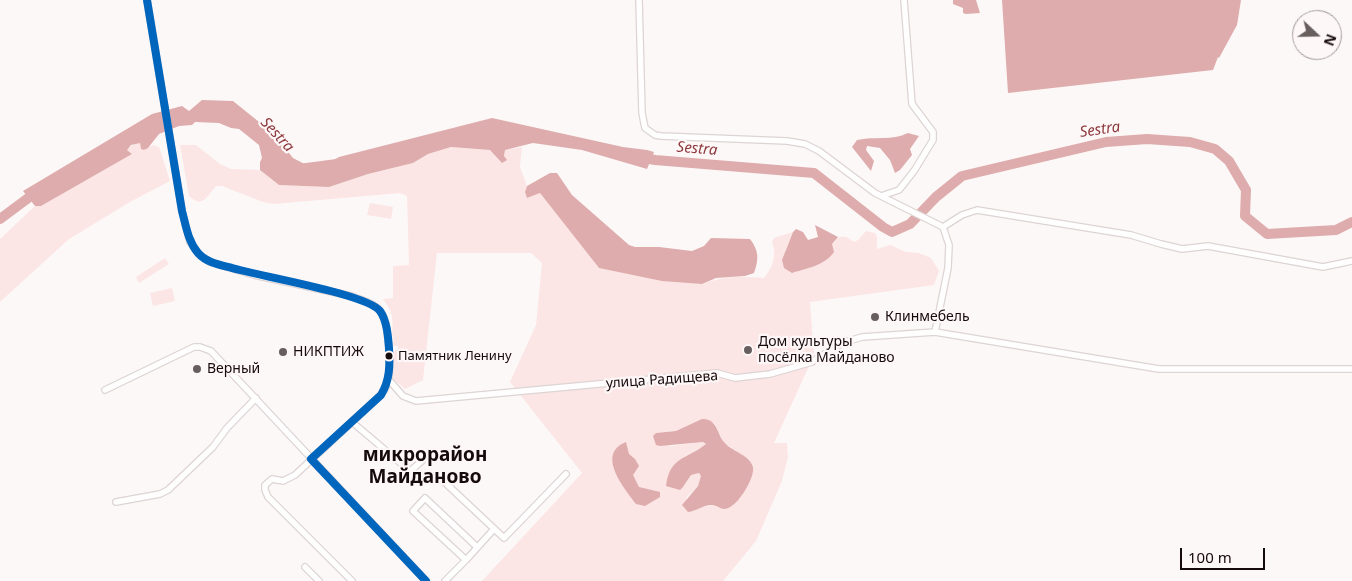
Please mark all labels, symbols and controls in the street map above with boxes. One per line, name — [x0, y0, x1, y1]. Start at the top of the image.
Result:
north arrow — [1292, 10, 1342, 60]
text: N — [1320, 31, 1341, 49]
water label: Sestra — [257, 114, 297, 156]
water label: Sestra — [1079, 118, 1121, 142]
water label: Sestra — [676, 138, 718, 160]
place label: Клинмебель — [885, 309, 970, 325]
marker: Клинмебель — [869, 311, 881, 323]
place label: Дом культуры посёлка Майданово — [758, 334, 895, 367]
place label: НИКПТИЖ — [293, 344, 364, 360]
marker: Дом культуры посёлка Майданово — [742, 344, 754, 356]
marker: НИКПТИЖ — [277, 346, 289, 358]
place label: Памятник Ленину — [398, 348, 512, 364]
marker: Памятник Ленину — [384, 351, 394, 361]
place label: Верный — [207, 361, 260, 377]
marker: Верный — [191, 363, 203, 375]
street label: улица Радищева — [605, 368, 719, 392]
district label: микрорайон Майданово — [363, 445, 487, 489]
scale bar — [1182, 538, 1267, 570]
text: 100 m — [1188, 547, 1232, 567]

